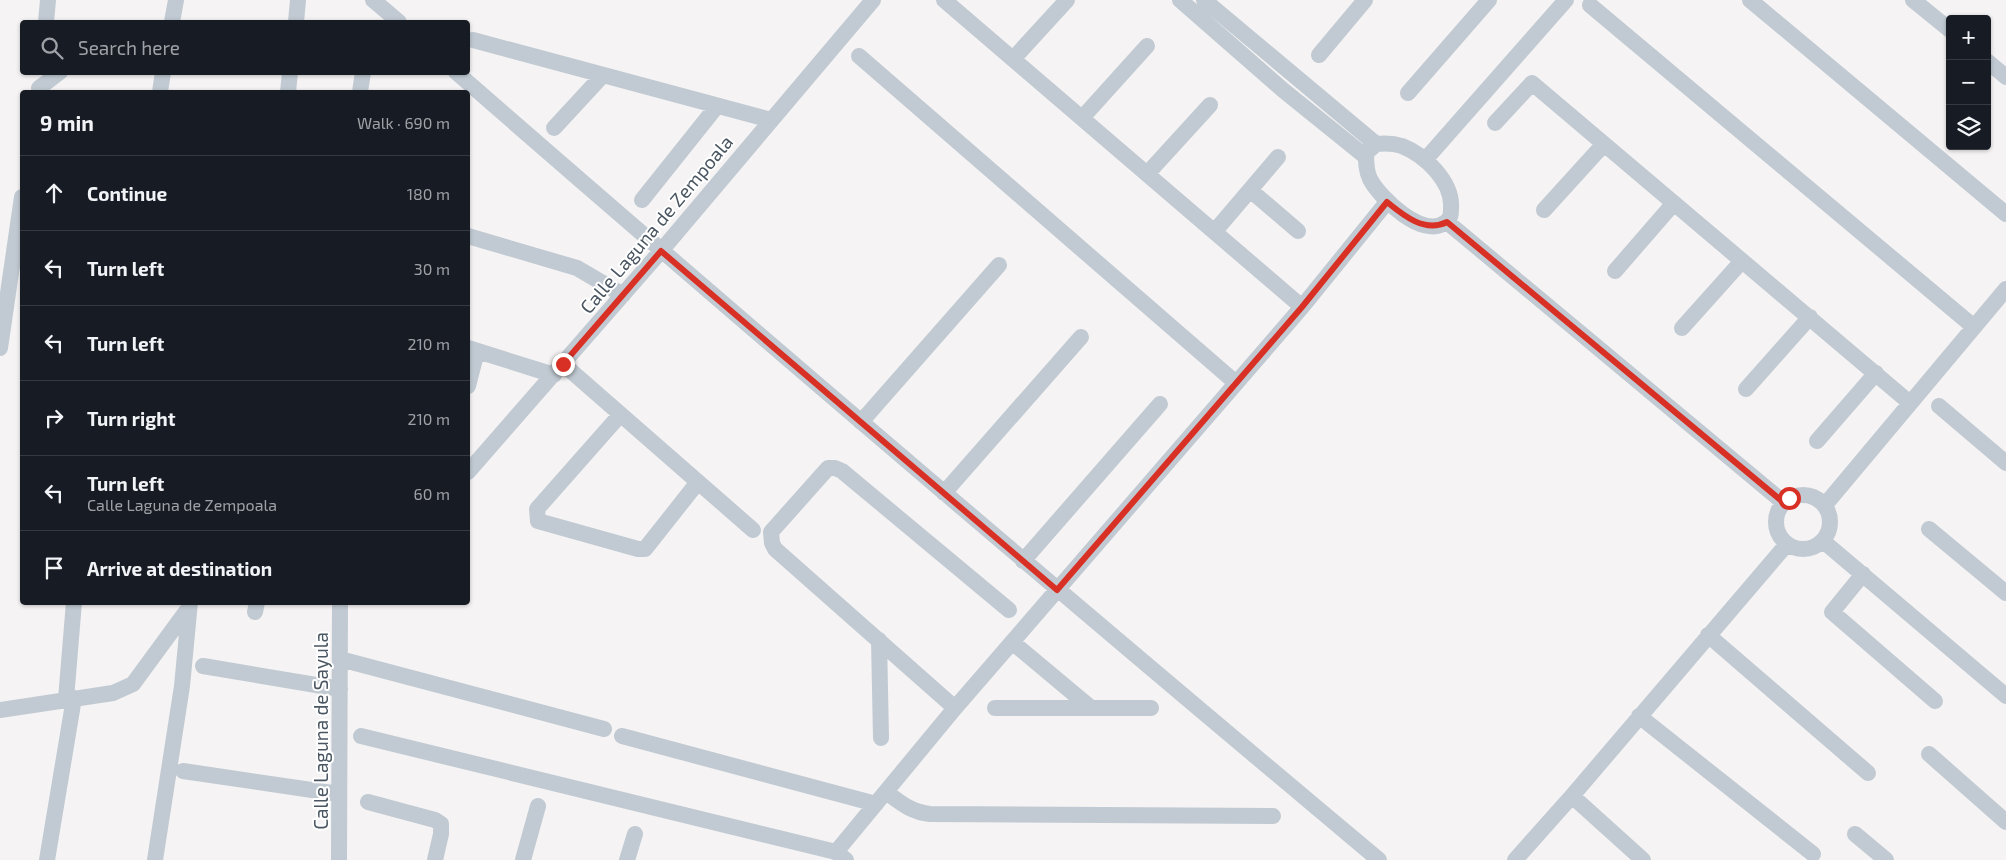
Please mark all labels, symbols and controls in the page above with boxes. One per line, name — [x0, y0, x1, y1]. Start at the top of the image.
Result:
map controls — [1946, 15, 1991, 150]
button: + — [1946, 15, 1991, 60]
search box — [20, 20, 470, 75]
icon: search — [38, 34, 66, 62]
text: Search here — [78, 36, 180, 59]
button: − — [1946, 60, 1991, 105]
button: layers — [1946, 105, 1991, 150]
text: 9 min — [40, 110, 94, 135]
text: Walk · 690 m — [357, 113, 450, 132]
street label: Calle Laguna de Zempoala — [575, 130, 737, 318]
icon: ahead — [40, 179, 68, 207]
text: Continue — [87, 182, 167, 205]
text: 180 m — [407, 184, 450, 203]
icon: left — [40, 254, 68, 282]
text: Turn left — [87, 257, 164, 280]
text: 30 m — [414, 259, 450, 278]
icon: left — [40, 329, 68, 357]
text: Turn left — [87, 332, 164, 355]
text: 210 m — [407, 334, 450, 353]
route end — [552, 353, 575, 376]
icon: right — [40, 404, 68, 432]
text: Turn right — [87, 407, 175, 430]
text: 210 m — [407, 409, 450, 428]
text: Turn left — [87, 472, 164, 495]
icon: left — [40, 479, 68, 507]
text: 60 m — [414, 484, 450, 503]
route start — [1778, 487, 1801, 510]
text: Calle Laguna de Zempoala — [87, 495, 277, 514]
icon: arrive — [40, 554, 68, 582]
text: Arrive at destination — [87, 557, 272, 580]
street label: Calle Laguna de Sayula — [309, 632, 332, 830]

